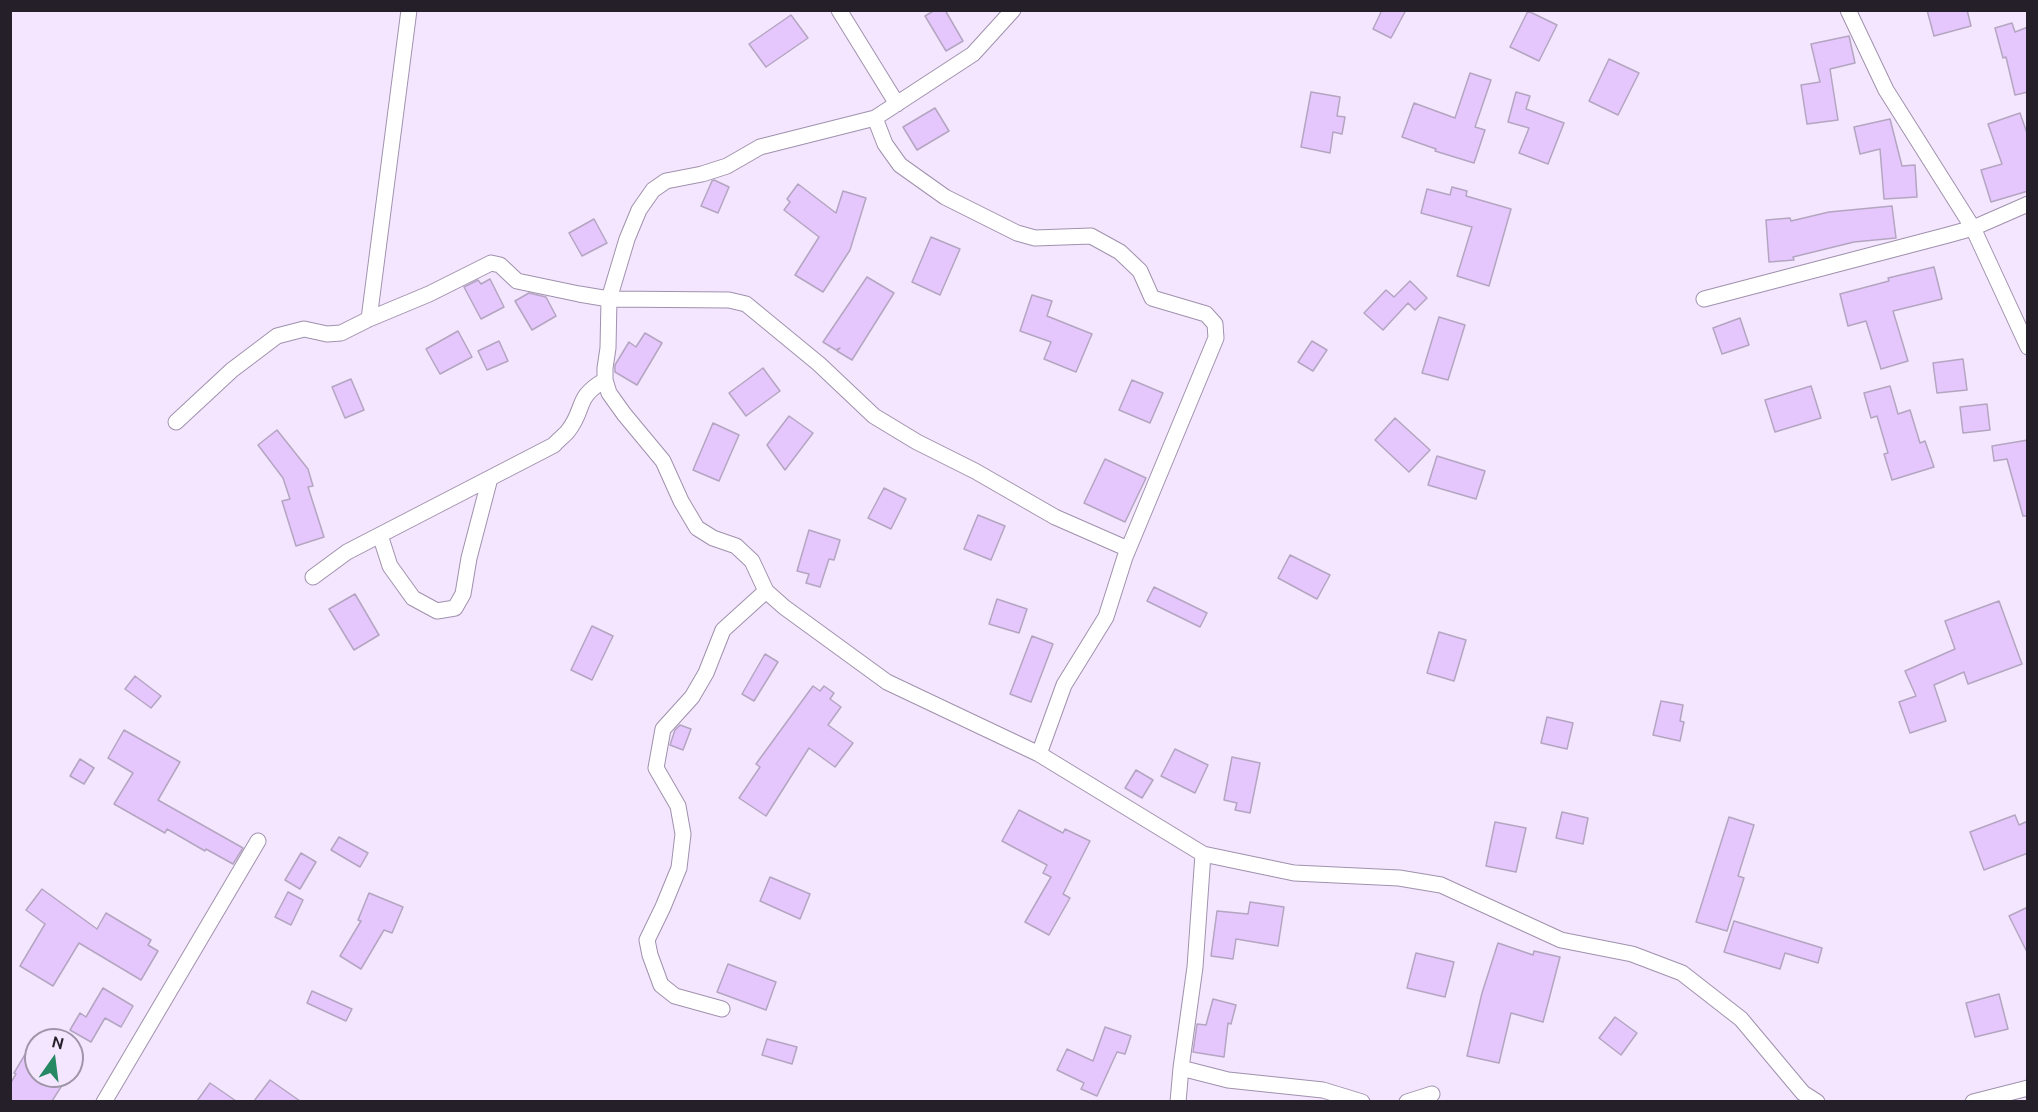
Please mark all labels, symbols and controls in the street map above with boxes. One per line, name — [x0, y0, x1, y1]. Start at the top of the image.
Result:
north arrow — [24, 1028, 84, 1088]
text: N — [50, 1032, 66, 1053]

